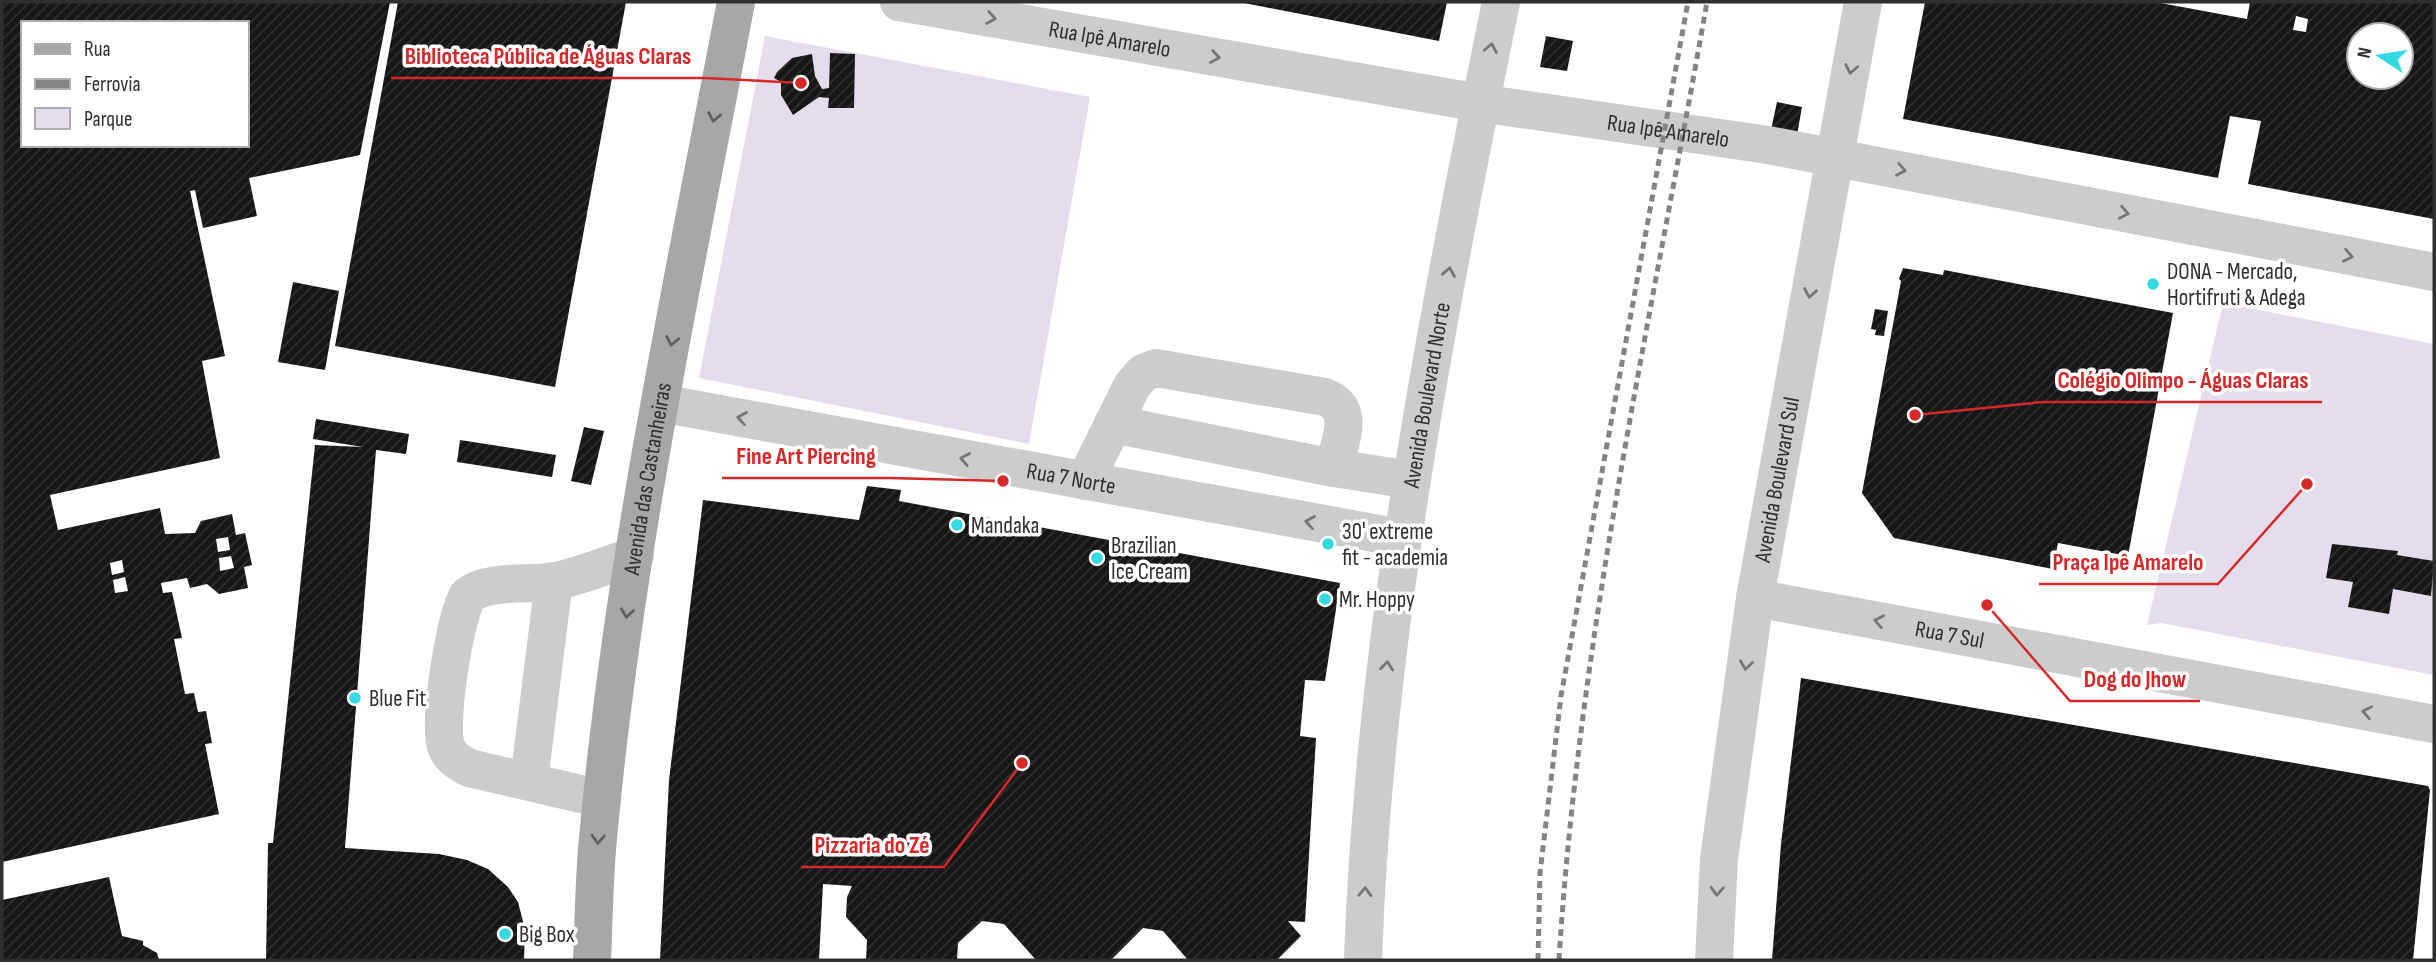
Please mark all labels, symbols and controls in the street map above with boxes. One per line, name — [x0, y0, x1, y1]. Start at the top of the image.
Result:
one-way arrow — [985, 10, 997, 25]
street label: Rua Ipê Amarelo — [1047, 15, 1173, 64]
legend — [21, 21, 248, 147]
north arrow — [2345, 21, 2415, 91]
callout: Biblioteca Pública de Águas Claras — [391, 33, 705, 78]
text: Rua — [84, 37, 111, 62]
text: Biblioteca Pública de Águas Claras — [405, 42, 691, 71]
one-way arrow — [1483, 42, 1498, 54]
text: N — [2353, 45, 2377, 60]
one-way arrow — [1209, 48, 1221, 63]
one-way arrow — [1844, 63, 1859, 75]
text: Ferrovia — [84, 72, 141, 97]
text: Parque — [84, 107, 132, 132]
street label: Rua Ipê Amarelo — [1605, 109, 1731, 154]
one-way arrow — [707, 111, 722, 123]
one-way arrow — [1895, 161, 1907, 176]
one-way arrow — [2118, 204, 2130, 219]
one-way arrow — [2342, 247, 2354, 262]
place label: DONA - Mercado, Hortifruti & Adega — [2167, 258, 2306, 312]
one-way arrow — [1441, 266, 1456, 278]
marker: DONA - Mercado, Hortifruti & Adega — [2145, 276, 2161, 292]
one-way arrow — [1803, 287, 1818, 299]
street label: Avenida Boulevard Norte — [1398, 300, 1457, 491]
one-way arrow — [665, 334, 680, 346]
callout: Colégio Olimpo - Águas Claras — [2043, 357, 2322, 402]
text: Colégio Olimpo - Águas Claras — [2057, 366, 2309, 395]
street label: Avenida das Castanheiras — [618, 380, 678, 578]
street label: Avenida Boulevard Sul — [1749, 395, 1806, 565]
one-way arrow — [736, 411, 748, 426]
callout: Fine Art Piercing — [722, 433, 890, 478]
text: Fine Art Piercing — [736, 442, 876, 471]
one-way arrow — [959, 452, 971, 467]
street label: Rua 7 Norte — [1024, 457, 1118, 501]
place label: Mandaka — [971, 512, 1039, 540]
one-way arrow — [1304, 515, 1316, 530]
marker: Mandaka — [949, 517, 965, 533]
place label: 30' extreme fit - academia — [1342, 518, 1448, 572]
place label: Brazilian Ice Cream — [1111, 532, 1188, 586]
marker: 30' extreme fit - academia — [1320, 536, 1336, 552]
callout: Praça Ipê Amarelo — [2039, 539, 2218, 584]
text: Praça Ipê Amarelo — [2052, 548, 2204, 577]
marker: Brazilian Ice Cream — [1089, 550, 1105, 566]
place label: Mr. Hoppy — [1339, 586, 1415, 614]
marker: Mr. Hoppy — [1317, 591, 1333, 607]
one-way arrow — [619, 607, 634, 619]
one-way arrow — [1873, 614, 1884, 629]
street label: Rua 7 Sul — [1913, 615, 1986, 655]
callout: Dog do Jhow — [2070, 656, 2200, 701]
one-way arrow — [1379, 660, 1394, 671]
one-way arrow — [1739, 660, 1754, 671]
text: Dog do Jhow — [2084, 665, 2187, 694]
place label: Blue Fit — [369, 685, 426, 713]
marker: Blue Fit — [347, 690, 363, 706]
one-way arrow — [2361, 705, 2373, 720]
callout: Pizzaria do Zé — [801, 822, 944, 867]
text: Pizzaria do Zé — [814, 831, 930, 860]
one-way arrow — [591, 834, 606, 845]
one-way arrow — [1358, 886, 1373, 897]
one-way arrow — [1710, 886, 1725, 897]
place label: Big Box — [519, 921, 575, 949]
marker: Big Box — [497, 926, 513, 942]

